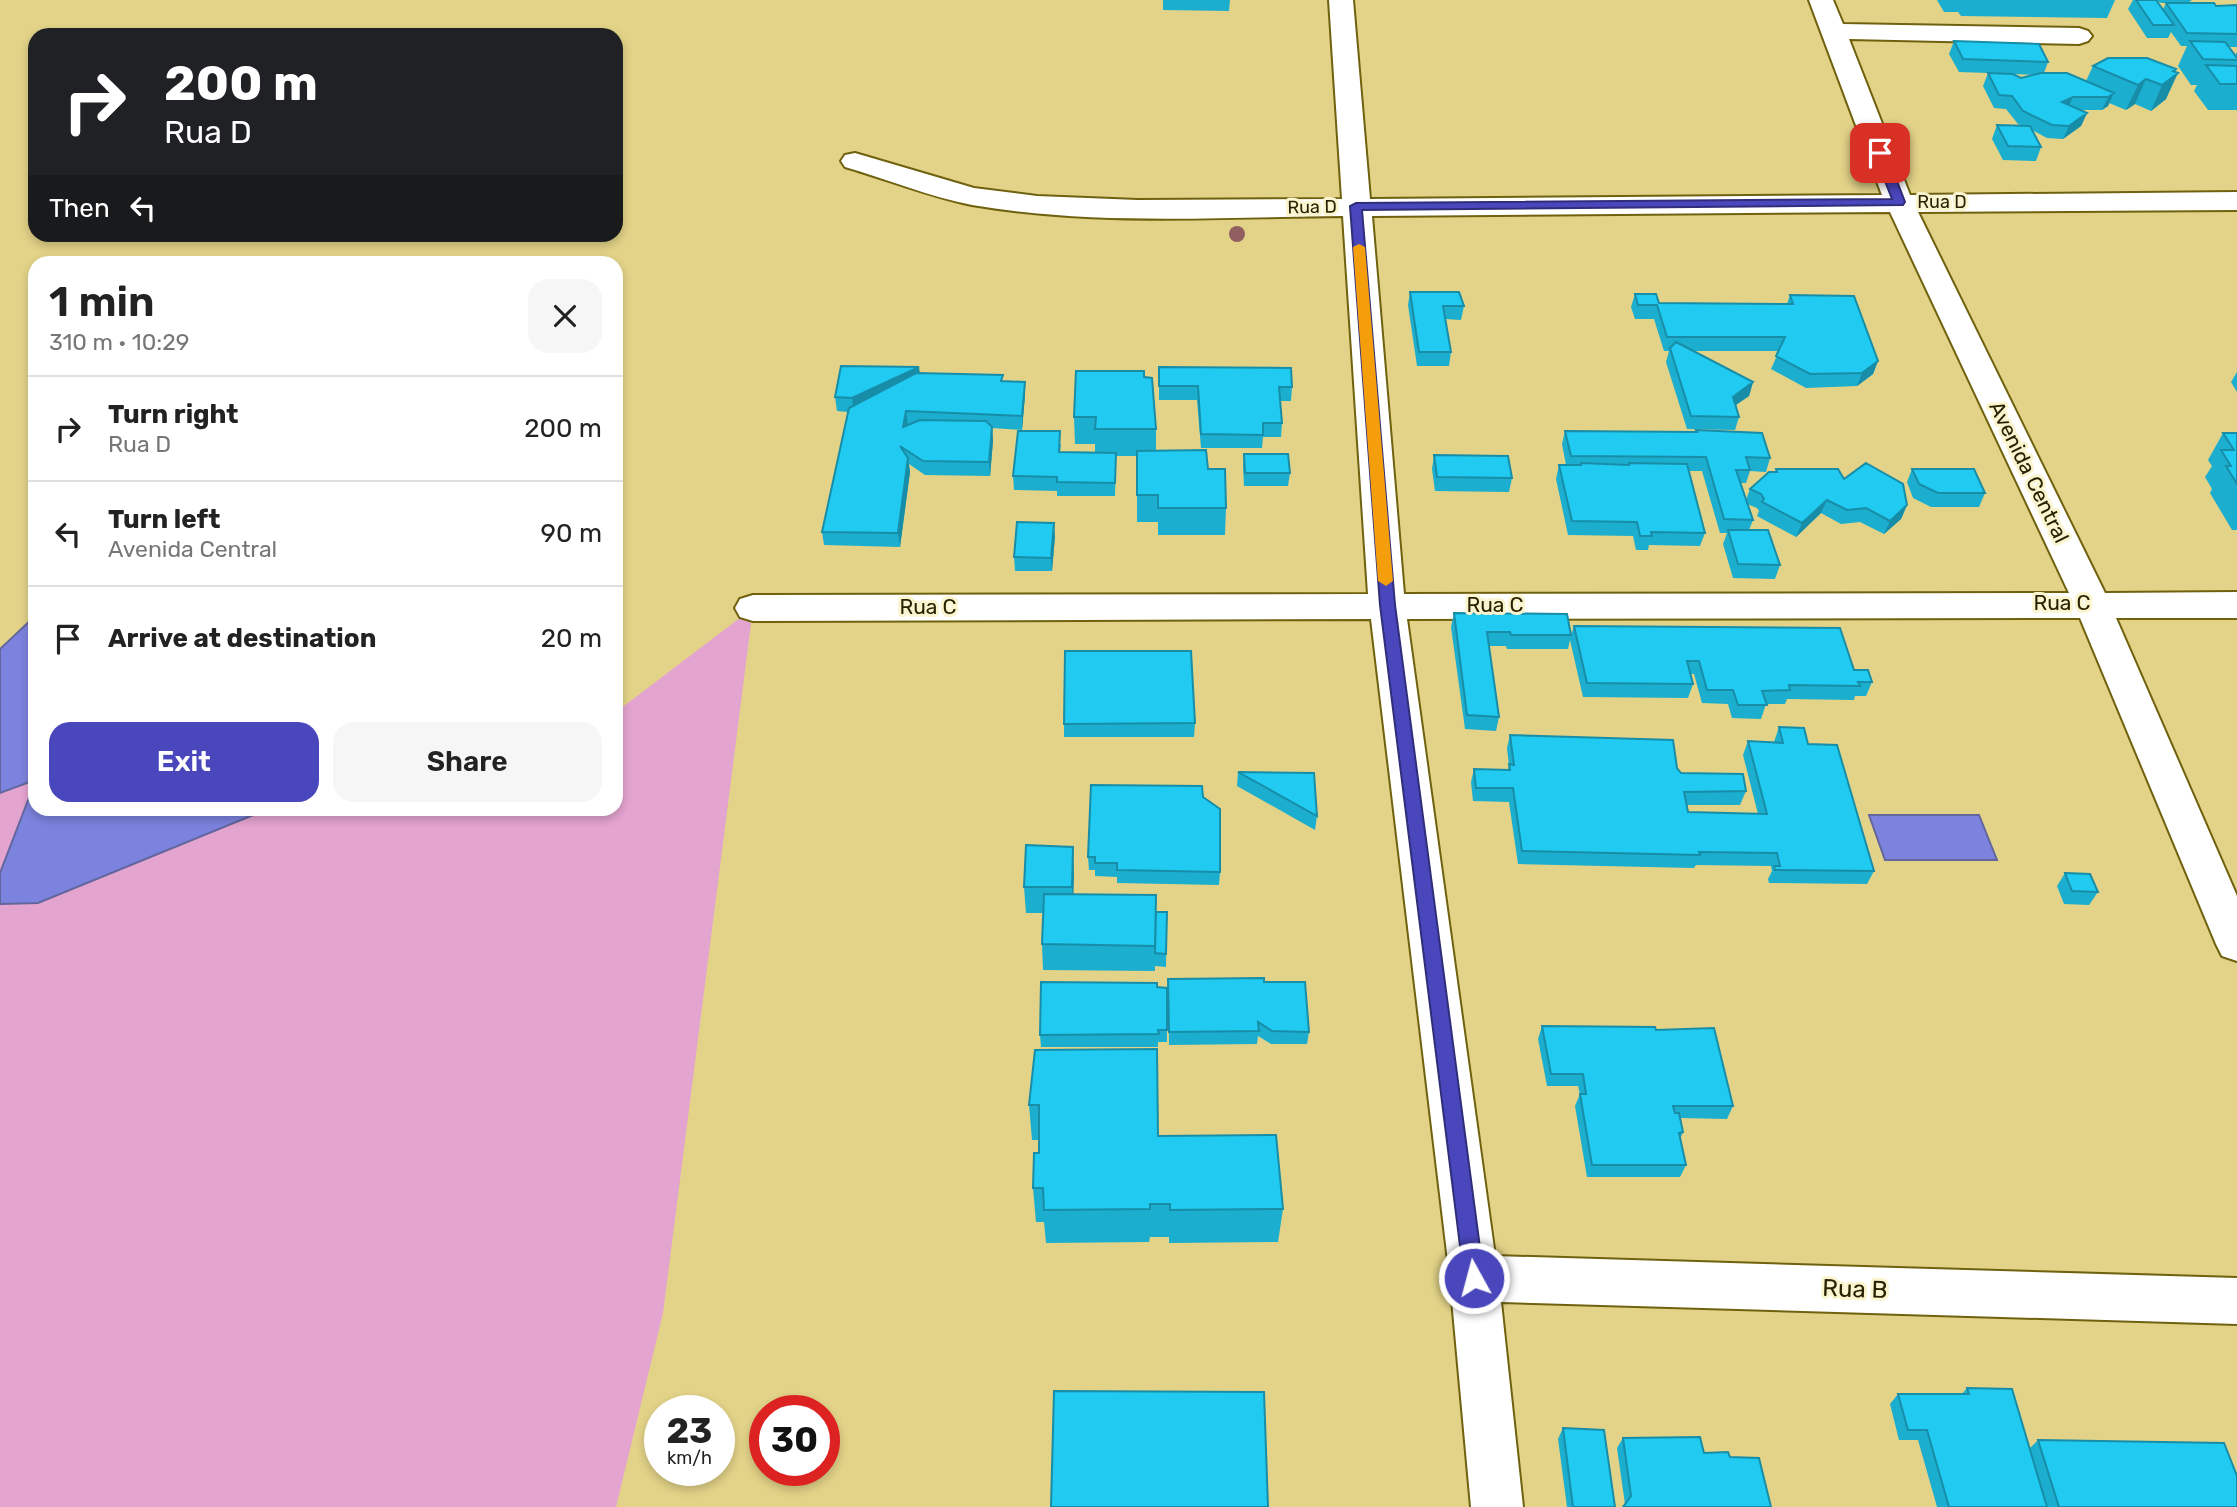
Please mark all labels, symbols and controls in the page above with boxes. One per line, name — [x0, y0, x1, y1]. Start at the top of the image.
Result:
text: 200 m — [164, 54, 318, 112]
icon: right — [49, 56, 140, 147]
text: Rua D — [164, 113, 252, 151]
pin — [1850, 123, 1910, 183]
icon: arrive — [1861, 134, 1899, 172]
icon: left — [124, 189, 162, 227]
street label: Rua D — [1917, 191, 1967, 213]
text: Then — [49, 193, 110, 224]
street label: Rua D — [1287, 196, 1337, 218]
text: 1 min — [49, 277, 155, 327]
button: close — [528, 279, 602, 353]
text: 310 m · 10:29 — [49, 328, 189, 356]
street label: Avenida Central — [1984, 397, 2075, 547]
text: Turn right — [108, 399, 238, 430]
icon: right — [49, 410, 87, 448]
text: 200 m — [524, 413, 602, 444]
text: Rua D — [108, 430, 171, 458]
text: Turn left — [108, 504, 220, 535]
icon: left — [49, 515, 87, 553]
text: 90 m — [541, 518, 602, 549]
text: Avenida Central — [108, 535, 277, 563]
street label: Rua C — [2033, 590, 2091, 615]
street label: Rua C — [1466, 592, 1524, 617]
street label: Rua C — [899, 594, 957, 619]
icon: arrive — [49, 620, 87, 658]
text: Arrive at destination — [108, 623, 376, 654]
text: 20 m — [541, 623, 602, 654]
button: Exit — [49, 722, 319, 802]
button: Share — [333, 722, 602, 802]
position arrow — [1437, 1241, 1511, 1315]
street label: Rua B — [1822, 1274, 1888, 1304]
speed limit sign: 30 — [749, 1395, 840, 1486]
text: 23 — [667, 1410, 712, 1452]
text: km/h — [667, 1447, 712, 1469]

